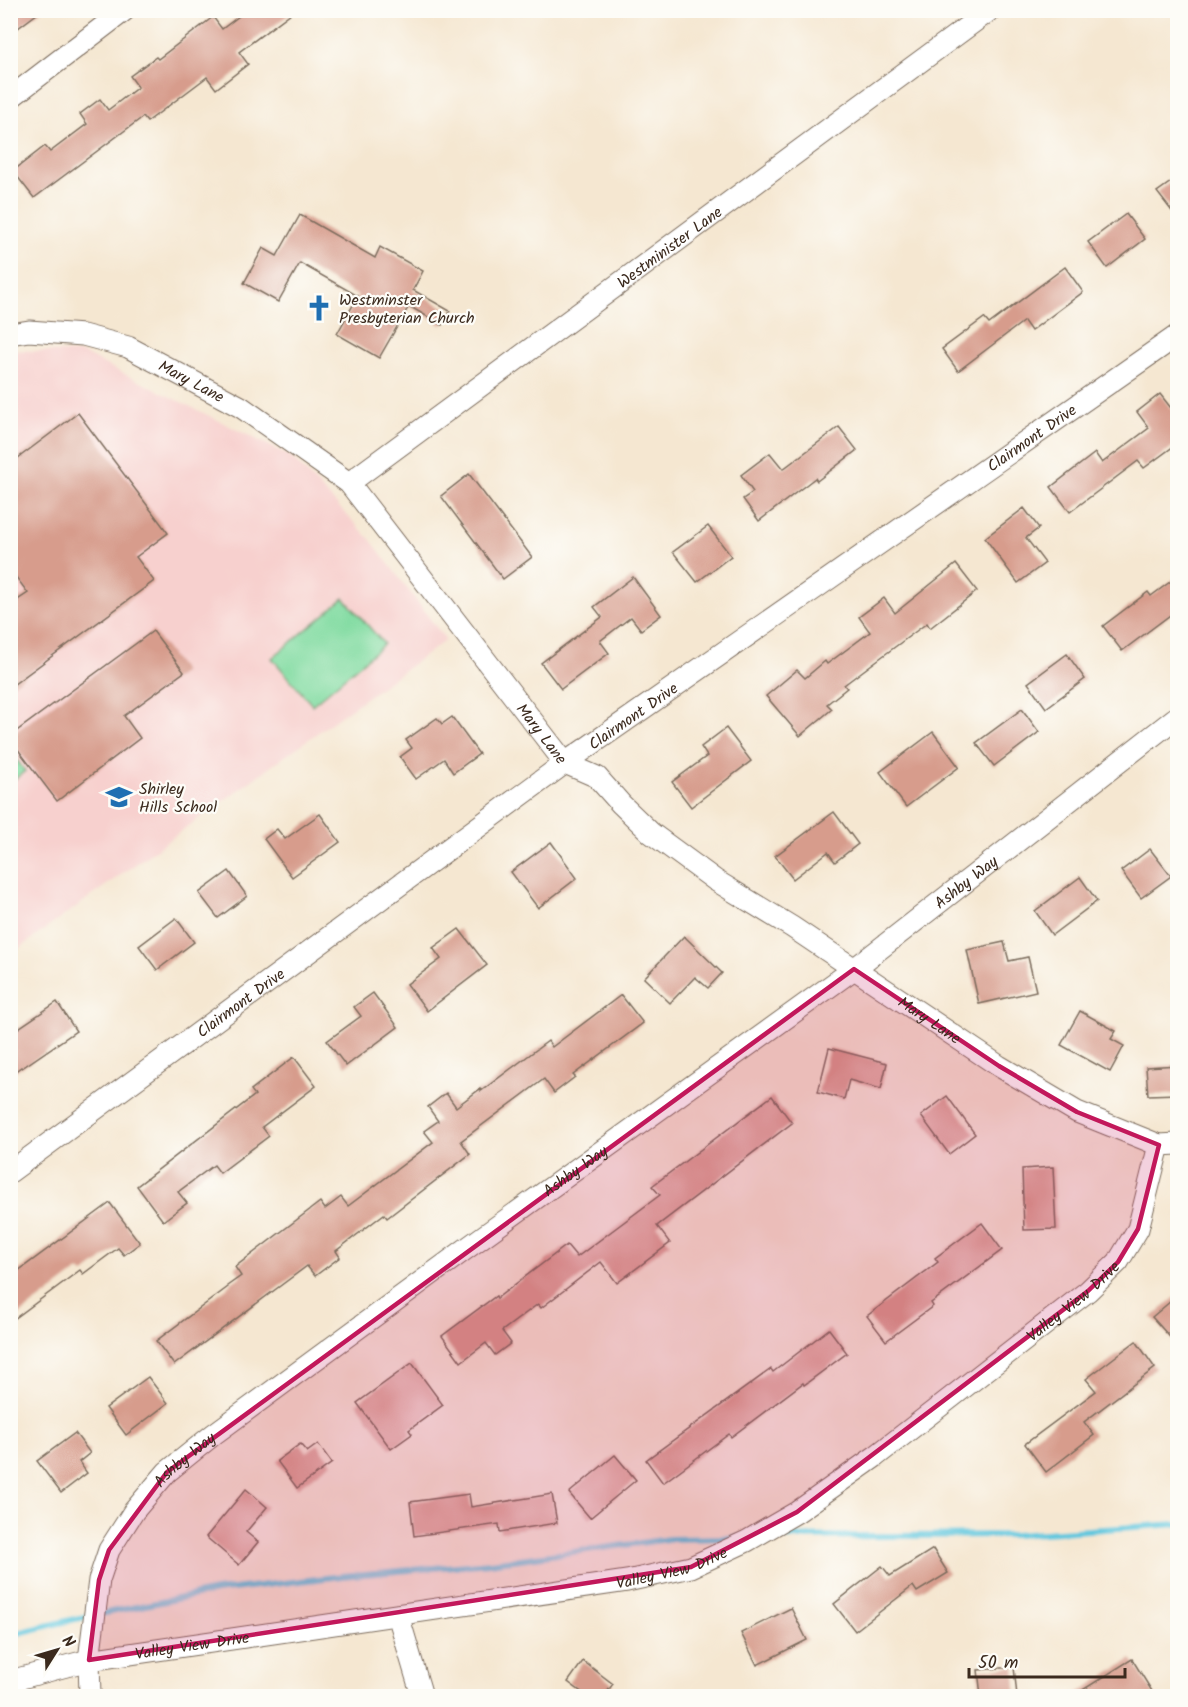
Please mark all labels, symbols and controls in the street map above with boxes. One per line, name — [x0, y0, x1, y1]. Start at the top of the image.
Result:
street label: Westminister Lane — [612, 201, 728, 295]
place label: Westminster Presbyterian Church — [339, 288, 475, 331]
church icon: Westminster Presbyterian Church — [304, 293, 334, 323]
street label: Mary Lane — [154, 354, 228, 410]
street label: Clairmont Drive — [982, 399, 1082, 479]
street label: Clairmont Drive — [583, 677, 684, 757]
street label: Mary Lane — [509, 698, 573, 770]
place label: Shirley Hills School — [139, 777, 217, 820]
school or university icon: Shirley Hills School — [104, 782, 134, 812]
street label: Ashby Way — [929, 850, 1004, 916]
street label: Clairmont Drive — [192, 962, 291, 1045]
street label: Mary Lane — [892, 991, 966, 1051]
street label: Ashby Way — [538, 1139, 614, 1204]
street label: Valley View Drive — [1022, 1256, 1126, 1348]
street label: Ashby Way — [148, 1426, 222, 1493]
street label: Valley View Drive — [614, 1541, 732, 1596]
north arrow — [27, 1620, 87, 1680]
street label: Valley View Drive — [134, 1626, 251, 1667]
text: N — [55, 1630, 81, 1653]
scale bar — [969, 1641, 1125, 1679]
text: 50 m — [978, 1649, 1018, 1678]

